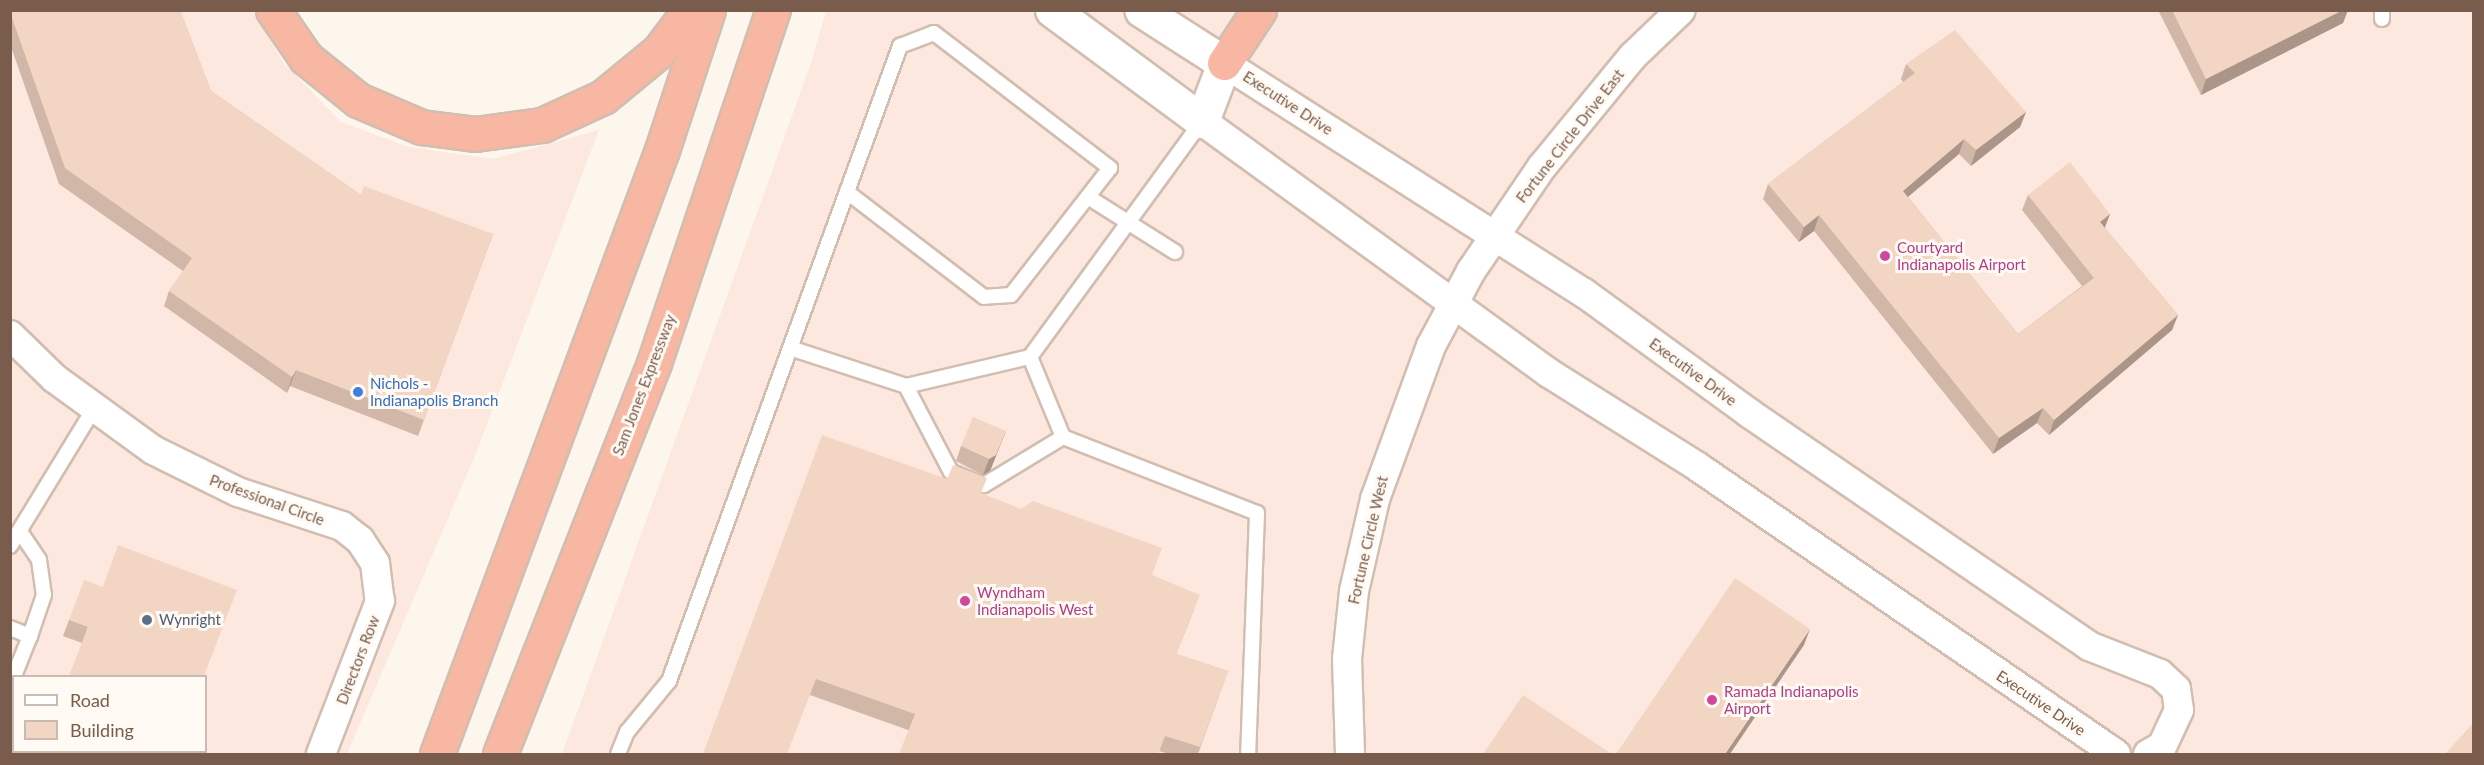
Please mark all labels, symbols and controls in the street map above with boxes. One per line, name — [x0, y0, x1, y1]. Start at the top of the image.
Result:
street label: Fortune Circle Drive East — [1512, 66, 1628, 206]
street label: Executive Drive — [1240, 67, 1336, 139]
place label: Courtyard Indianapolis Airport — [1897, 238, 2026, 273]
marker: Courtyard Indianapolis Airport — [1878, 249, 1892, 263]
street label: Sam Jones Expressway — [609, 312, 679, 458]
street label: Executive Drive — [1646, 334, 1740, 410]
place label: Nichols - Indianapolis Branch — [370, 374, 498, 409]
marker: Nichols - Indianapolis Branch — [351, 385, 365, 399]
street label: Professional Circle — [207, 471, 327, 529]
street label: Fortune Circle West — [1344, 474, 1392, 606]
place label: Wyndham Indianapolis West — [977, 583, 1094, 618]
marker: Wyndham Indianapolis West — [958, 594, 972, 608]
place label: Wynright — [159, 611, 221, 629]
marker: Wynright — [140, 613, 154, 627]
street label: Directors Row — [333, 613, 383, 707]
street label: Executive Drive — [1993, 667, 2089, 739]
legend — [12, 675, 207, 753]
place label: Ramada Indianapolis Airport — [1724, 682, 1859, 717]
text: Road — [70, 689, 110, 711]
marker: Ramada Indianapolis Airport — [1705, 693, 1719, 707]
text: Building — [70, 719, 134, 741]

